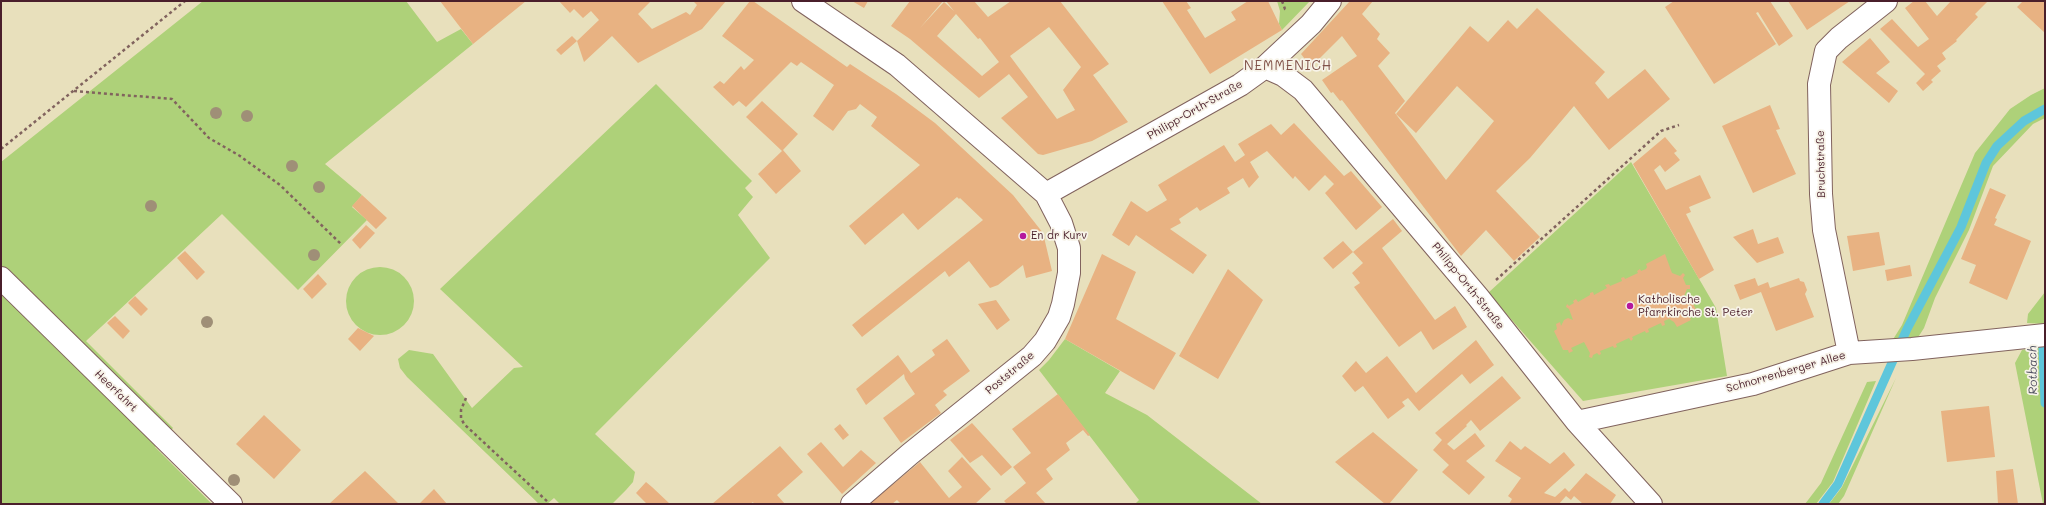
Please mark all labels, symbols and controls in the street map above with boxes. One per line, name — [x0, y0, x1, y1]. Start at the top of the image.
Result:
district label: NEMMENICH — [1244, 58, 1332, 74]
street label: Philipp-Orth-Straße — [1145, 77, 1245, 143]
street label: Bruchstraße — [1814, 130, 1828, 198]
place label: En dr Kurv — [1031, 229, 1087, 243]
marker: En dr Kurv — [1018, 231, 1028, 241]
street label: Philipp-Orth-Straße — [1429, 240, 1507, 332]
place label: Katholische Pfarrkirche St. Peter — [1638, 293, 1753, 319]
marker: Katholische Pfarrkirche St. Peter — [1625, 301, 1635, 311]
water label: Rotbach — [2025, 345, 2041, 395]
street label: Poststraße — [983, 349, 1037, 397]
street label: Schnorrenberger Allee — [1725, 349, 1847, 395]
street label: Heerfahrt — [92, 367, 140, 415]

